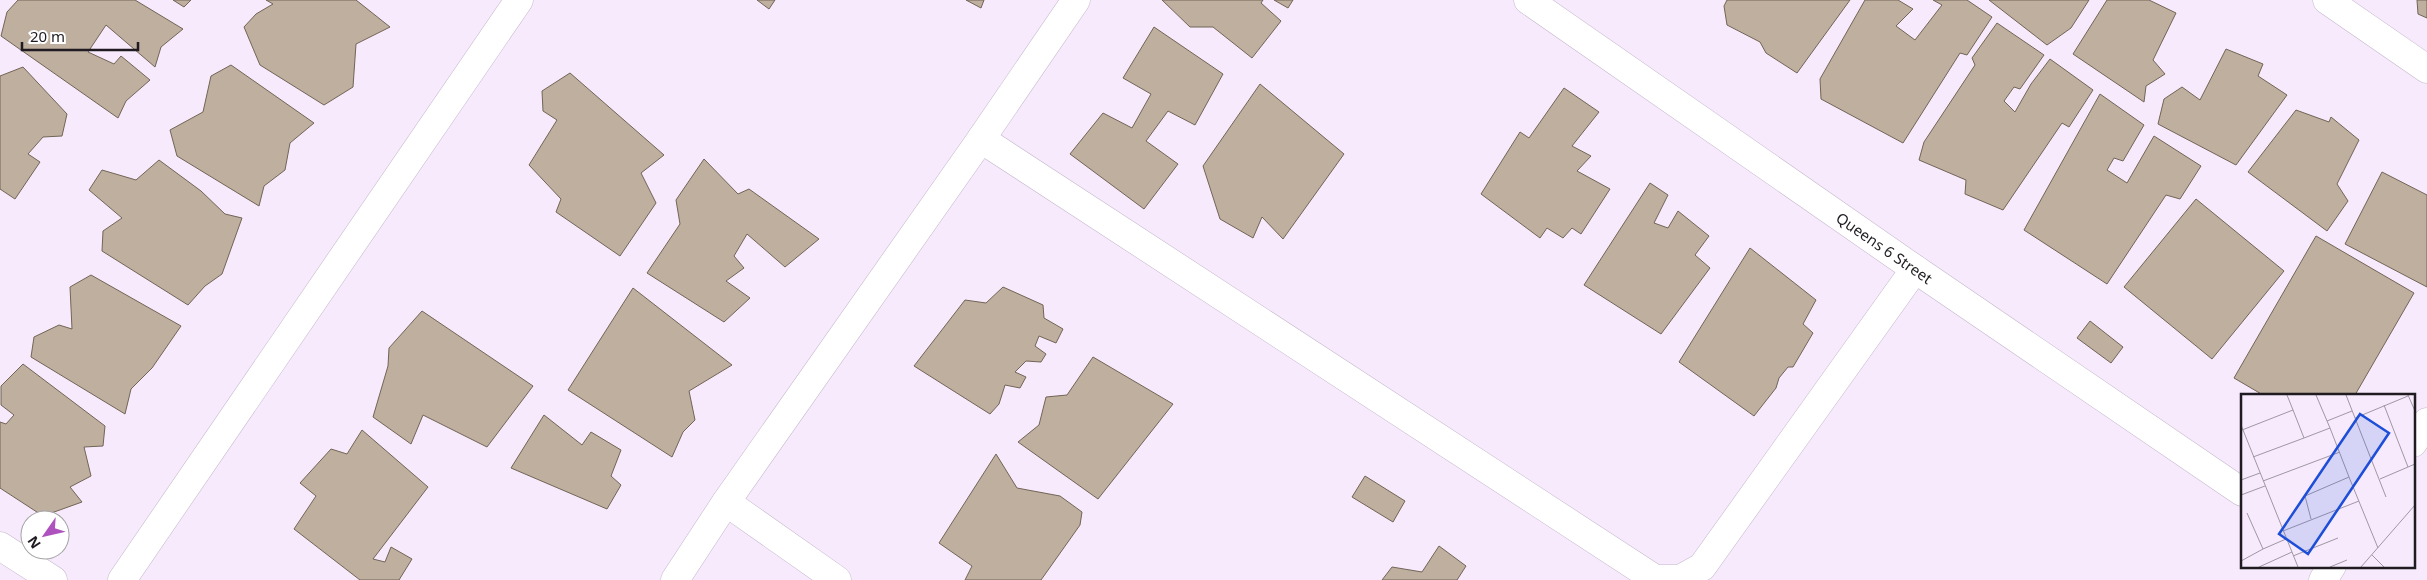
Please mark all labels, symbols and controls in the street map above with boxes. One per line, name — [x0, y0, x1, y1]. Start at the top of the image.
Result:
scale bar — [22, 20, 139, 52]
text: 20 m — [30, 26, 65, 46]
street label: Queens 6 Street — [1832, 207, 1937, 288]
inset map — [2241, 394, 2414, 568]
north arrow — [20, 510, 70, 560]
text: N — [23, 533, 45, 553]

